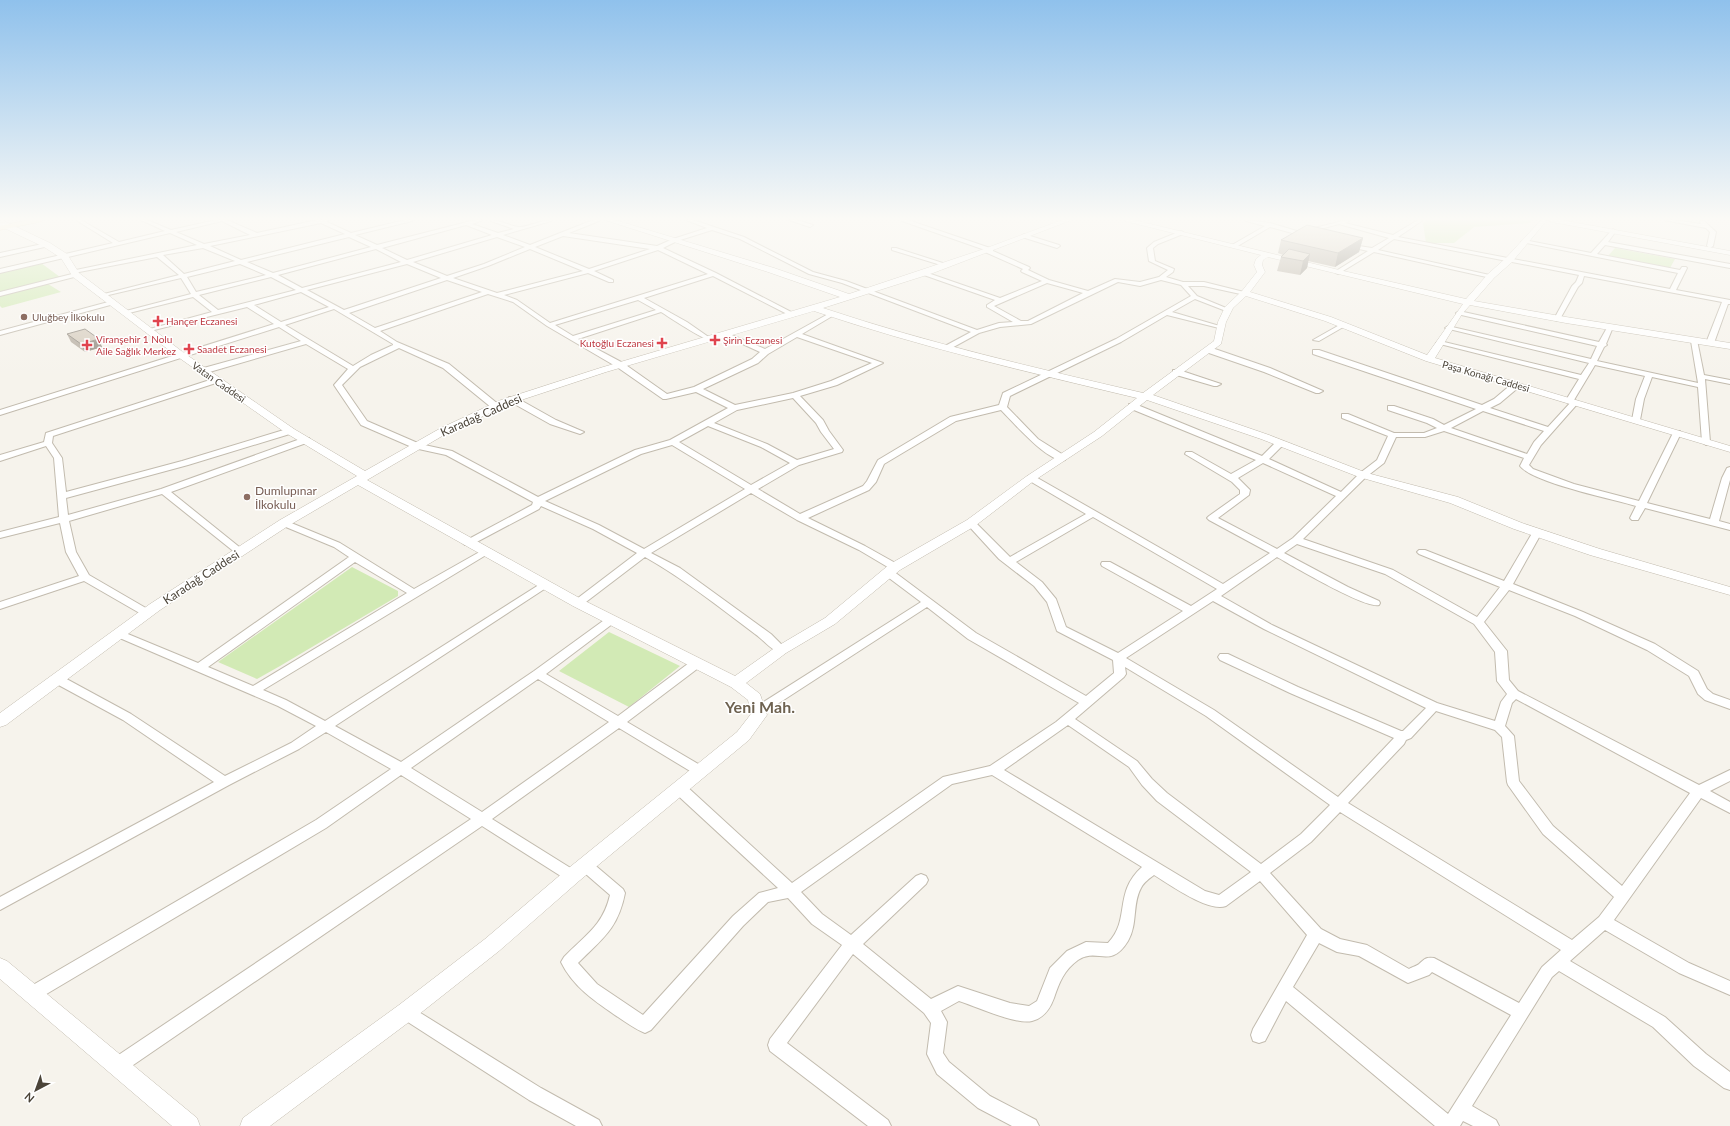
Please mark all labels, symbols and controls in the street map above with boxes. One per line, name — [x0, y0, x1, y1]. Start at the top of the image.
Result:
place label: Uluğbey İlkokulu — [32, 311, 105, 323]
marker: Uluğbey İlkokulu — [19, 312, 29, 322]
place label: Hançer Eczanesi — [166, 315, 237, 327]
marker: Hançer Eczanesi — [153, 316, 163, 326]
place label: Viranşehir 1 Nolu Aile Sağlık Merkez — [96, 333, 176, 357]
place label: Şirin Eczanesi — [723, 334, 782, 346]
marker: Şirin Eczanesi — [710, 335, 720, 345]
place label: Kutoğlu Eczanesi — [580, 337, 654, 349]
marker: Kutoğlu Eczanesi — [657, 338, 667, 348]
marker: Viranşehir 1 Nolu Aile Sağlık Merkez — [81, 339, 93, 351]
place label: Saadet Eczanesi — [197, 343, 267, 355]
marker: Saadet Eczanesi — [184, 344, 194, 354]
street label: Paşa Konağı Caddesi — [1441, 358, 1531, 394]
street label: Vatan Caddesi — [190, 359, 248, 405]
street label: Karadağ Caddesi — [438, 390, 524, 440]
place label: Dumlupınar İlkokulu — [255, 483, 317, 512]
marker: Dumlupınar İlkokulu — [242, 492, 252, 502]
street label: Karadağ Caddesi — [160, 547, 242, 607]
district label: Yeni Mah. — [724, 697, 795, 716]
north arrow — [16, 1070, 56, 1110]
text: N — [22, 1090, 37, 1106]

